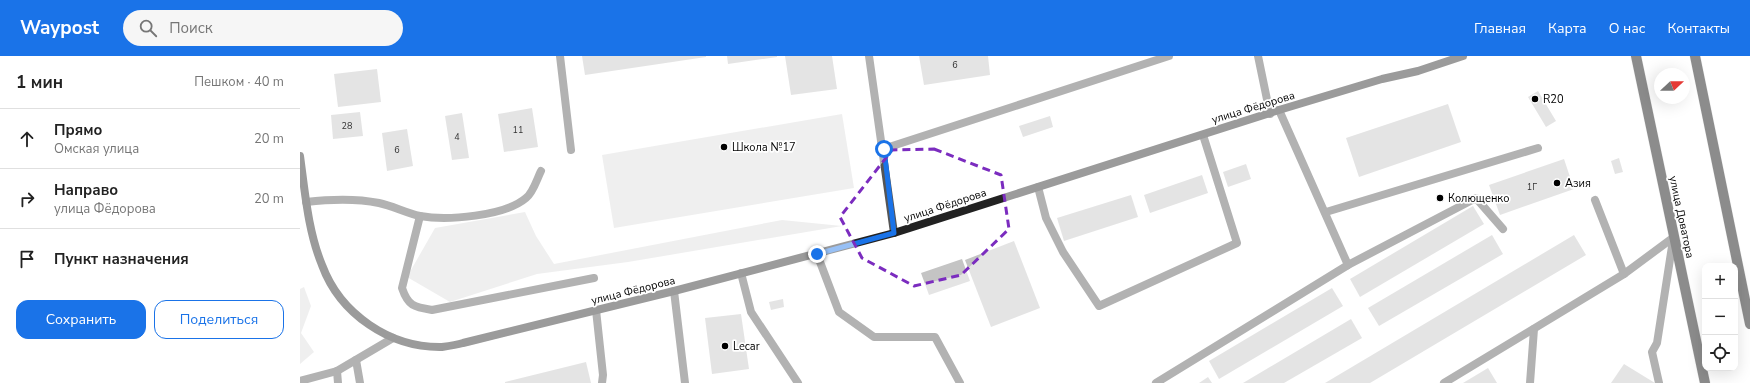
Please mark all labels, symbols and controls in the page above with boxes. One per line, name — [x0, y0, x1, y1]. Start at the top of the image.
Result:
search box — [123, 10, 403, 46]
text: Waypost — [20, 15, 99, 41]
icon: search — [137, 17, 159, 39]
text: Поиск — [169, 18, 213, 38]
text: Главная — [1474, 19, 1526, 38]
text: Карта — [1548, 19, 1587, 38]
text: О нас — [1609, 19, 1645, 38]
text: Контакты — [1667, 19, 1730, 38]
house number: 6 — [952, 59, 958, 71]
north arrow — [1654, 68, 1690, 104]
text: 1 мин — [16, 71, 63, 94]
text: Пешком · 40 m — [194, 73, 284, 91]
street label: улица Фёдорова — [1210, 88, 1297, 127]
place label: R20 — [1543, 92, 1564, 107]
marker: R20 — [1530, 94, 1540, 104]
text: Прямо — [54, 120, 102, 140]
house number: 28 — [342, 120, 352, 132]
house number: 11 — [513, 124, 523, 136]
icon: ahead — [16, 128, 38, 150]
text: 20 m — [254, 130, 284, 148]
house number: 4 — [454, 131, 460, 143]
text: Омская улица — [54, 140, 139, 158]
place label: Школа №17 — [732, 140, 796, 155]
route start — [875, 140, 893, 158]
marker: Школа №17 — [719, 142, 729, 152]
house number: 6 — [394, 144, 400, 156]
street label: улица Доватора — [1665, 175, 1698, 260]
place label: Азия — [1565, 176, 1591, 191]
marker: Азия — [1552, 178, 1562, 188]
text: Направо — [54, 180, 118, 200]
house number: 1Г — [1527, 181, 1537, 193]
street label: улица Фёдорова — [902, 185, 989, 226]
icon: right — [16, 188, 38, 210]
text: 20 m — [254, 190, 284, 208]
place label: Колющенко — [1448, 191, 1509, 206]
marker: Колющенко — [1435, 193, 1445, 203]
text: улица Фёдорова — [54, 200, 156, 218]
route end — [808, 245, 826, 263]
icon: arrive — [16, 248, 38, 270]
text: Пункт назначения — [54, 249, 189, 269]
map controls — [1702, 263, 1738, 371]
button: + — [1702, 263, 1738, 299]
street label: улица Фёдорова — [589, 273, 677, 308]
button: − — [1702, 299, 1738, 335]
button: Сохранить — [16, 300, 146, 339]
button: Поделиться — [154, 300, 284, 339]
button: locate — [1702, 335, 1738, 371]
place label: Lecar — [733, 339, 760, 354]
marker: Lecar — [720, 341, 730, 351]

